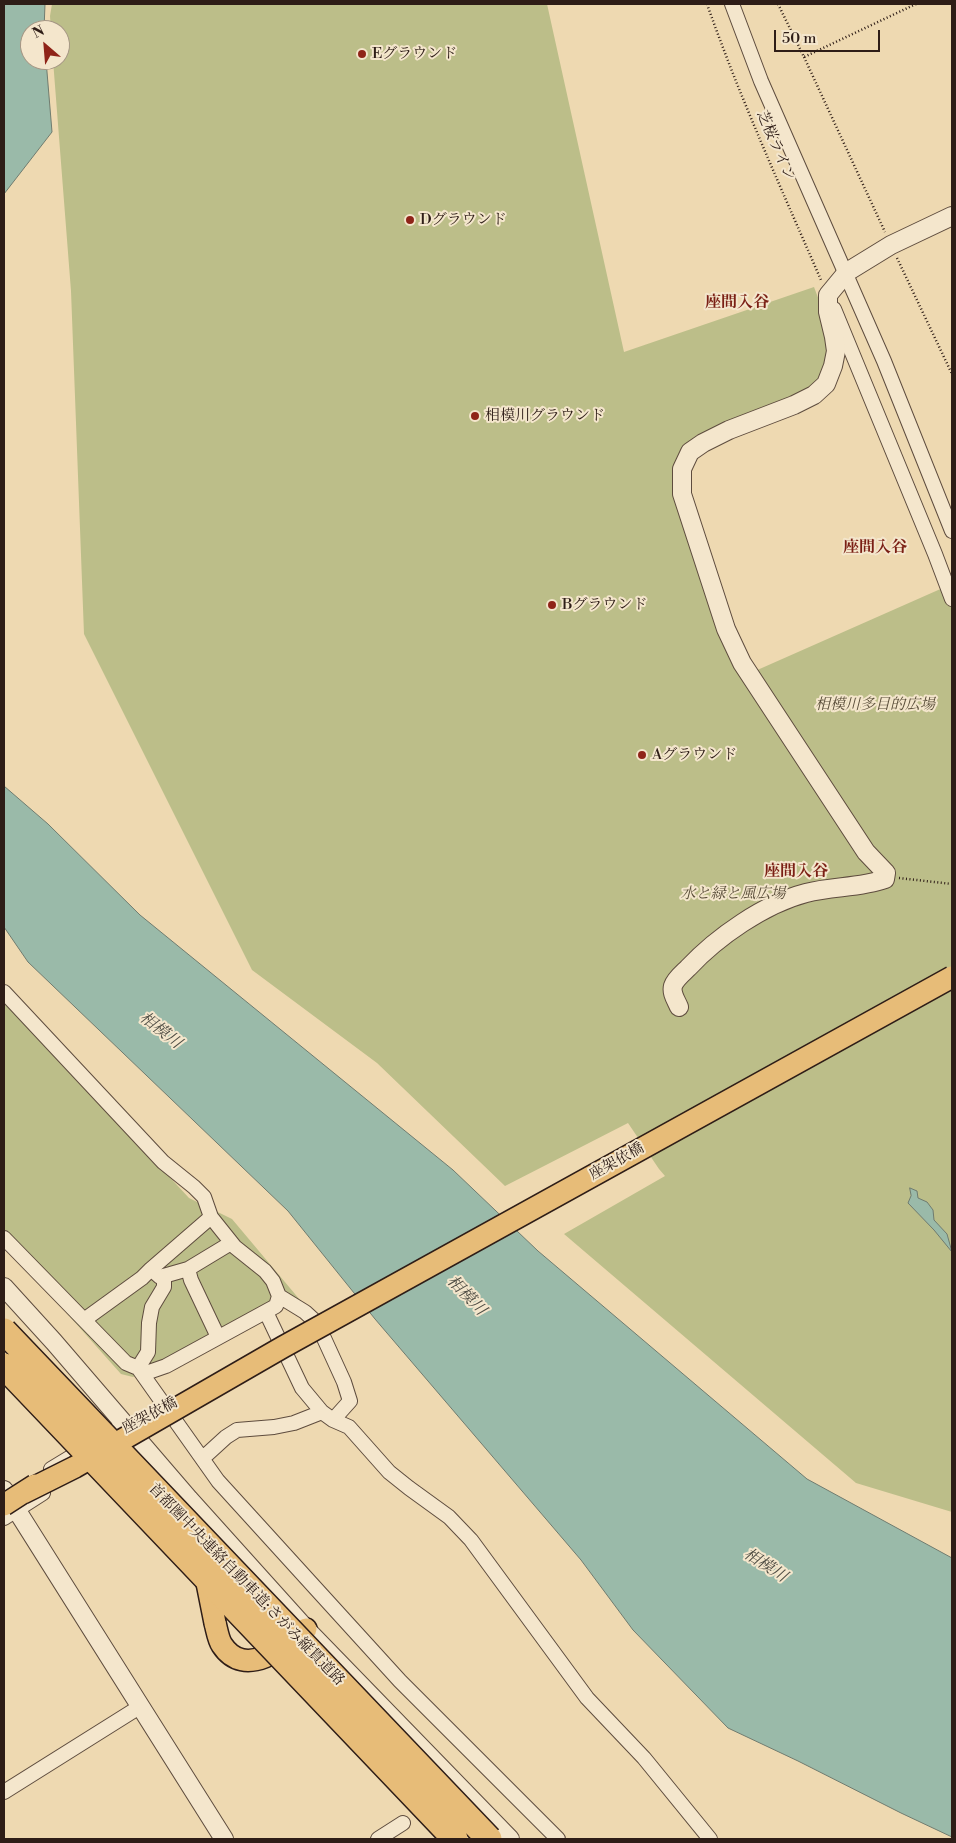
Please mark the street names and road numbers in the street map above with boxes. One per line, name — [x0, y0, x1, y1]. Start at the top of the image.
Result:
street label: 芝桜ライン — [752, 108, 798, 184]
street label: 座架依橋 — [586, 1140, 648, 1184]
street label: 座架依橋 — [119, 1394, 181, 1438]
street label: 首都圏中央連絡自動車道;さがみ縦貫道路 — [144, 1480, 348, 1690]

